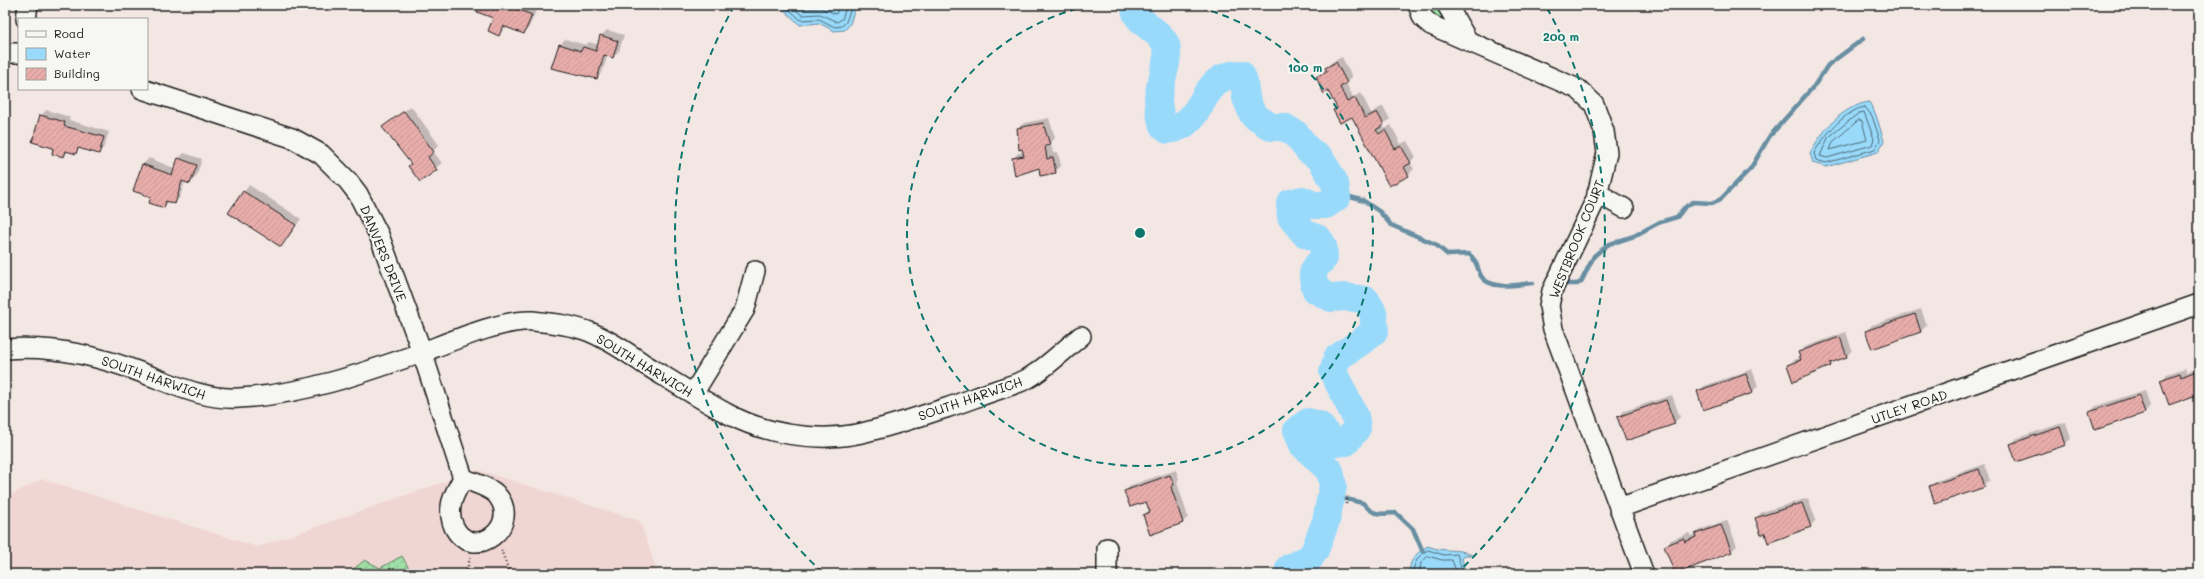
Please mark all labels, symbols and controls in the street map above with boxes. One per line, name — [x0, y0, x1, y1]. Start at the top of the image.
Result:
legend — [18, 18, 148, 90]
text: Road — [54, 25, 84, 41]
text: 200 m — [1543, 28, 1579, 44]
text: Water — [54, 45, 91, 61]
text: 100 m — [1288, 59, 1322, 75]
text: Building — [54, 65, 100, 81]
street label: WESTBROOK COURT — [1544, 177, 1608, 301]
street label: DANVERS DRIVE — [357, 203, 411, 303]
centre of rings — [1133, 226, 1147, 240]
street label: SOUTH HARWICH — [594, 330, 696, 400]
street label: SOUTH HARWICH — [100, 351, 208, 403]
street label: SOUTH HARWICH — [916, 372, 1024, 424]
street label: UTLEY ROAD — [1869, 385, 1949, 427]

